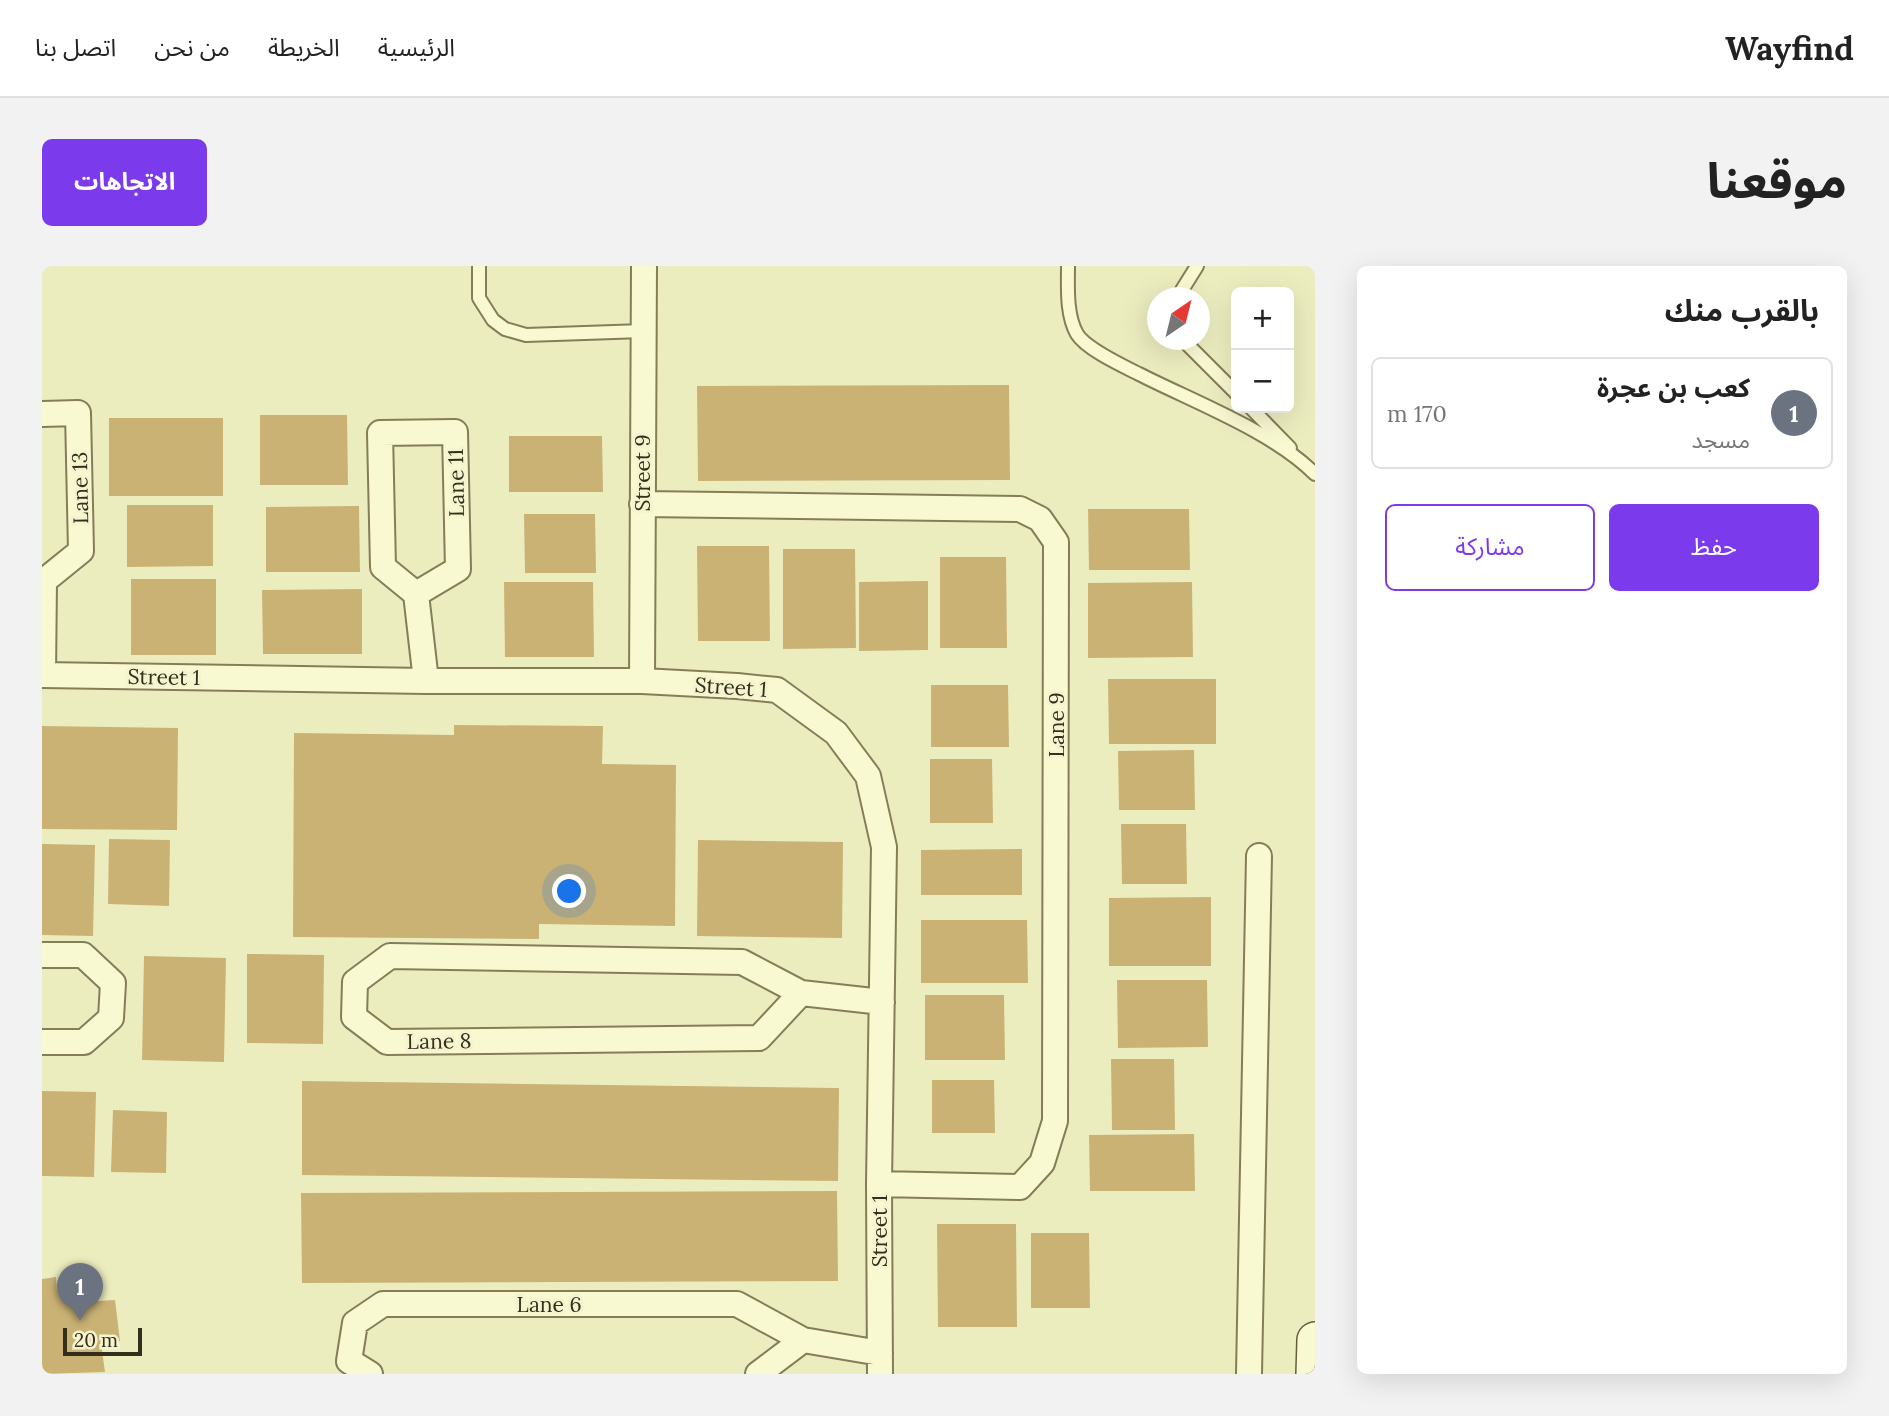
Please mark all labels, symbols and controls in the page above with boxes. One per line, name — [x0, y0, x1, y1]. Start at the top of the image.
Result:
text: Wayfind — [1725, 27, 1854, 69]
text: اتصل بنا — [35, 32, 116, 63]
text: من نحن — [154, 32, 230, 63]
text: الخريطة — [268, 32, 340, 63]
text: الرئيسية — [378, 32, 455, 63]
button: الاتجاهات — [42, 139, 207, 226]
text: موقعنا — [1707, 149, 1847, 211]
north arrow — [1147, 287, 1210, 350]
map controls — [1231, 287, 1294, 413]
button: + — [1231, 287, 1294, 350]
text: بالقرب منك — [1665, 291, 1819, 329]
button: − — [1231, 350, 1294, 413]
text: كعب بن عجرة — [1597, 371, 1750, 404]
text: 170 m — [1387, 399, 1447, 428]
text: 1 — [1789, 399, 1799, 428]
text: مسجد — [1691, 425, 1750, 454]
street label: Street 9 — [629, 434, 656, 512]
street label: Lane 11 — [442, 449, 470, 517]
street label: Lane 13 — [66, 452, 94, 524]
button: مشاركة — [1385, 504, 1595, 591]
button: حفظ — [1609, 504, 1819, 591]
street label: Street 1 — [127, 663, 201, 691]
street label: Street 1 — [694, 671, 768, 703]
street label: Lane 9 — [1043, 692, 1070, 758]
your location — [552, 874, 586, 908]
street label: Lane 8 — [406, 1027, 472, 1055]
street label: Street 1 — [866, 1195, 893, 1267]
pin: 1 — [57, 1263, 103, 1321]
street label: Lane 6 — [516, 1291, 582, 1318]
scale bar — [63, 1325, 142, 1357]
text: 20 m — [74, 1328, 118, 1352]

